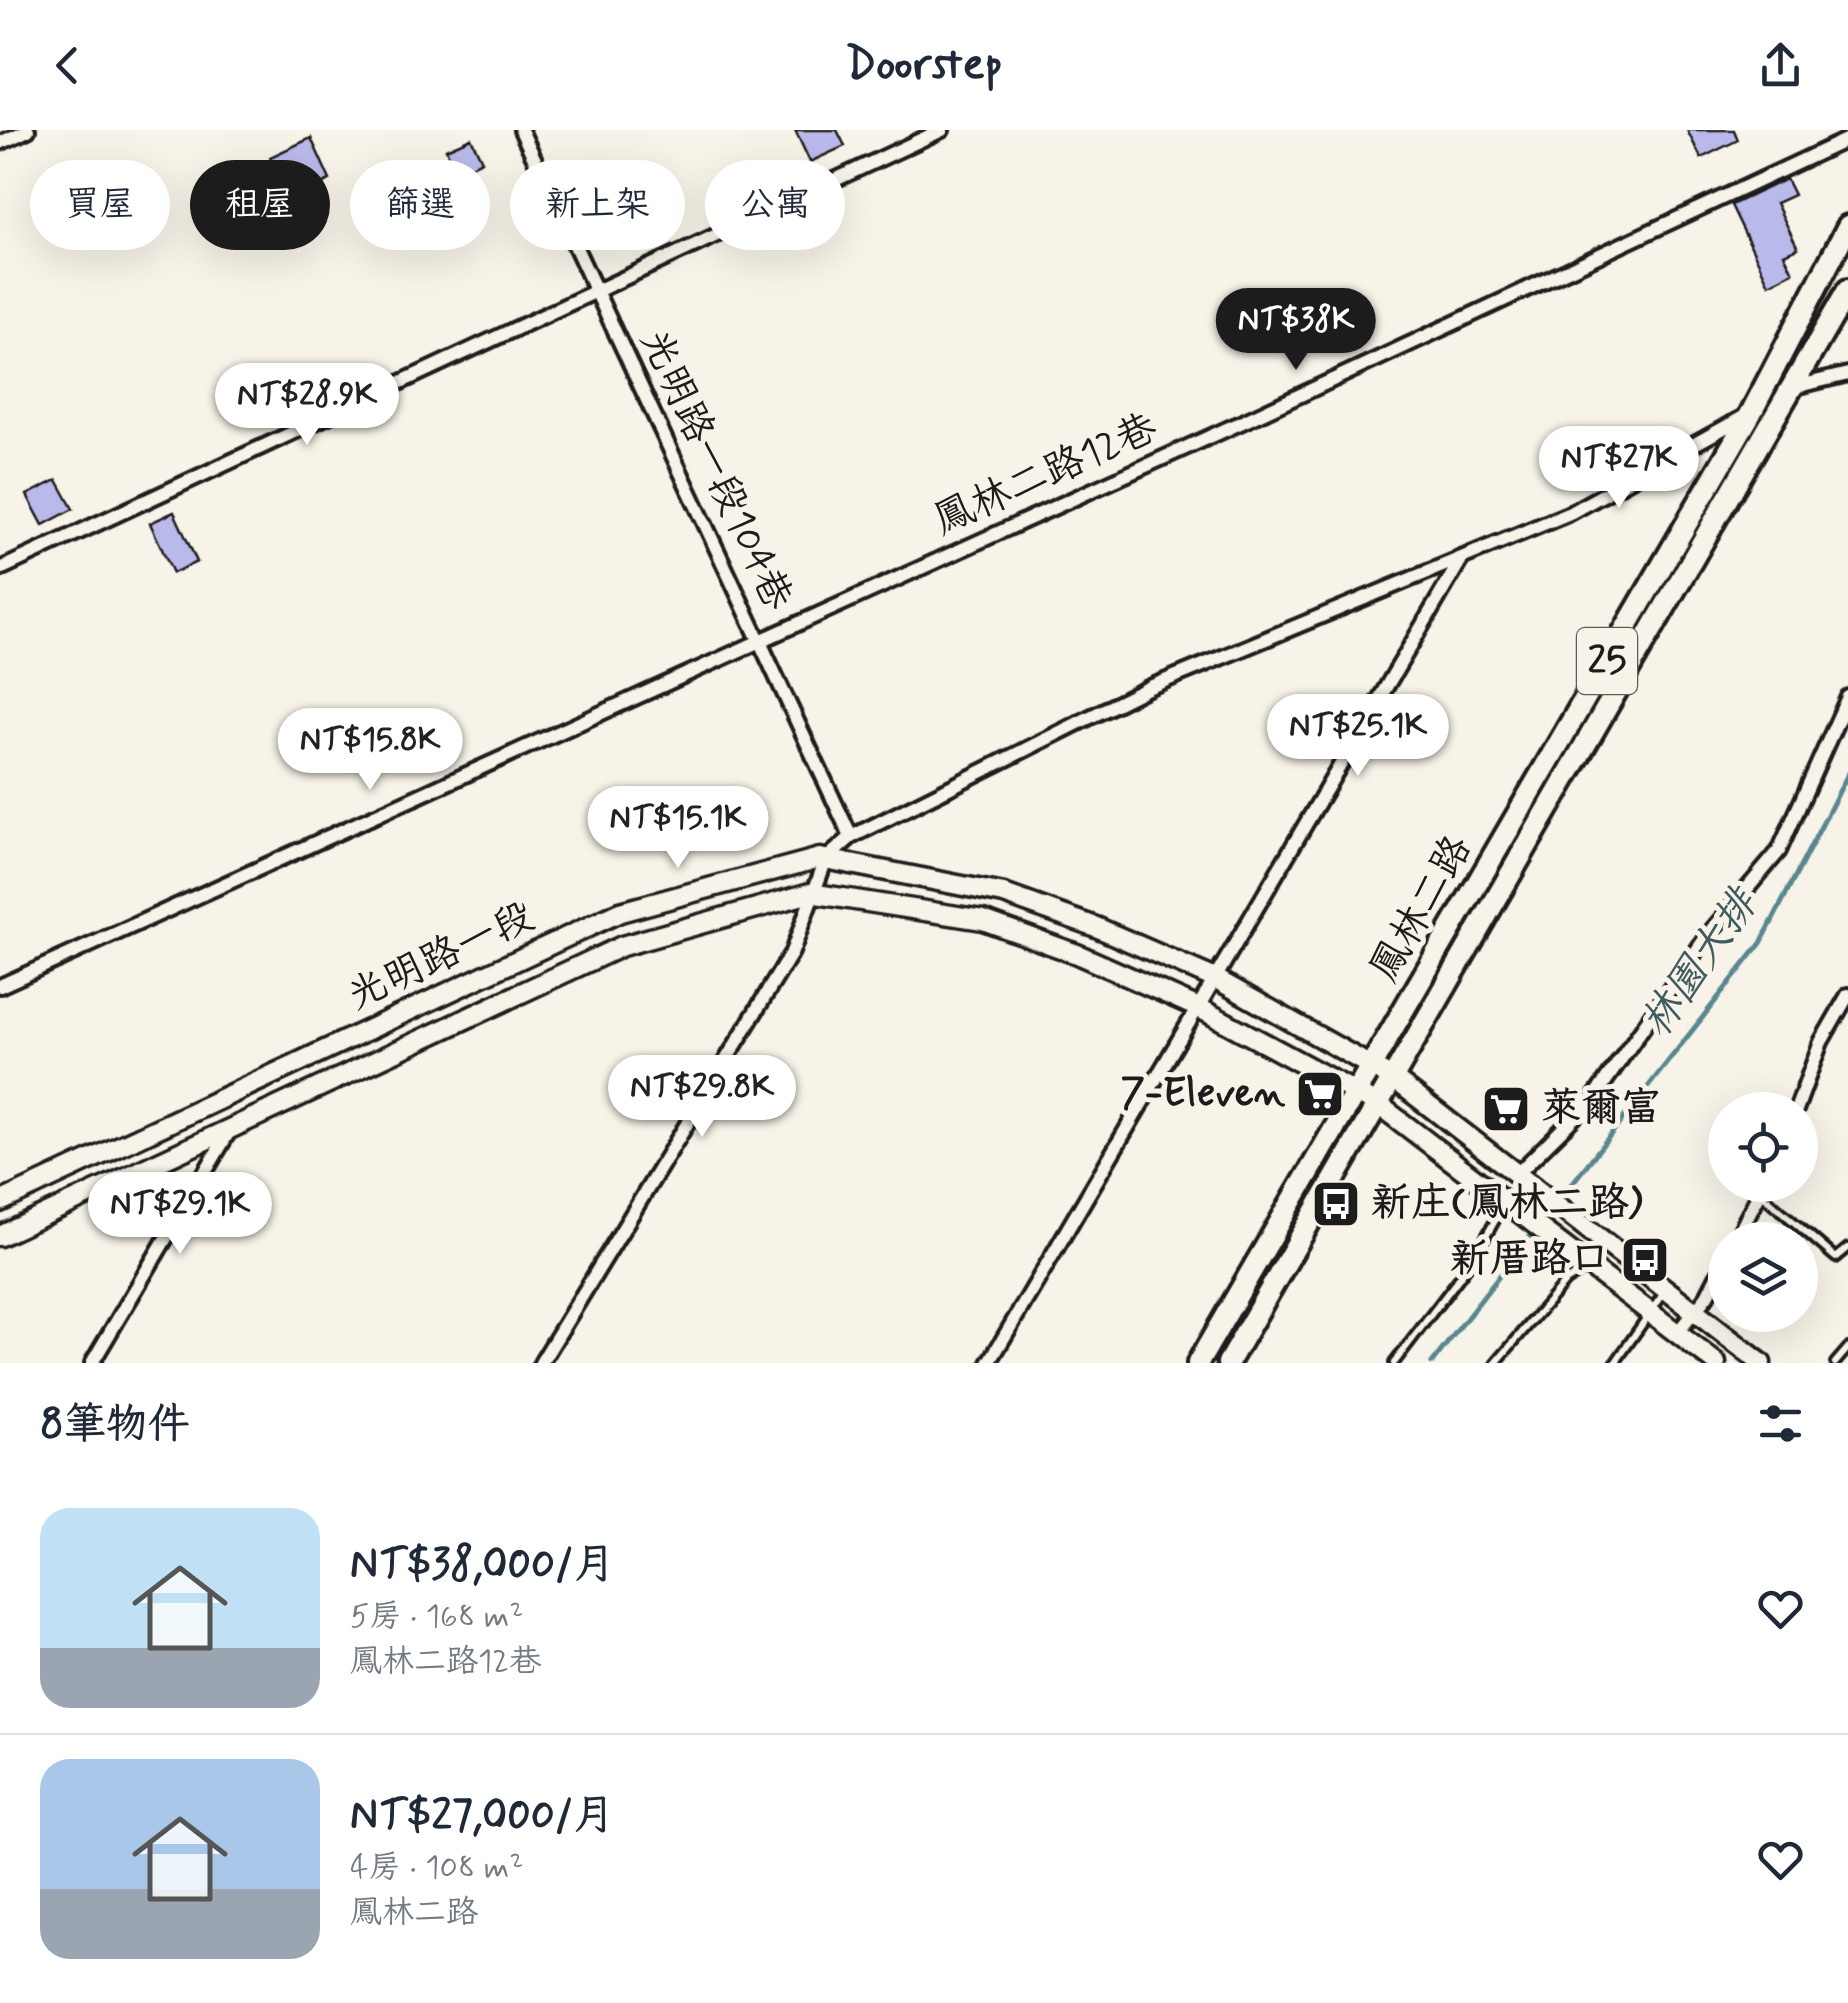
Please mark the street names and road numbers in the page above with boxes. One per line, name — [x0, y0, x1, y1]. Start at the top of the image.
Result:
street label: 光明路一段104巷 — [627, 321, 803, 619]
street label: 鳳林二路12巷 — [926, 403, 1166, 547]
road number: 25 — [1577, 628, 1637, 694]
street label: 鳳林二路 — [1359, 827, 1485, 991]
street label: 光明路一段 — [339, 891, 543, 1023]

